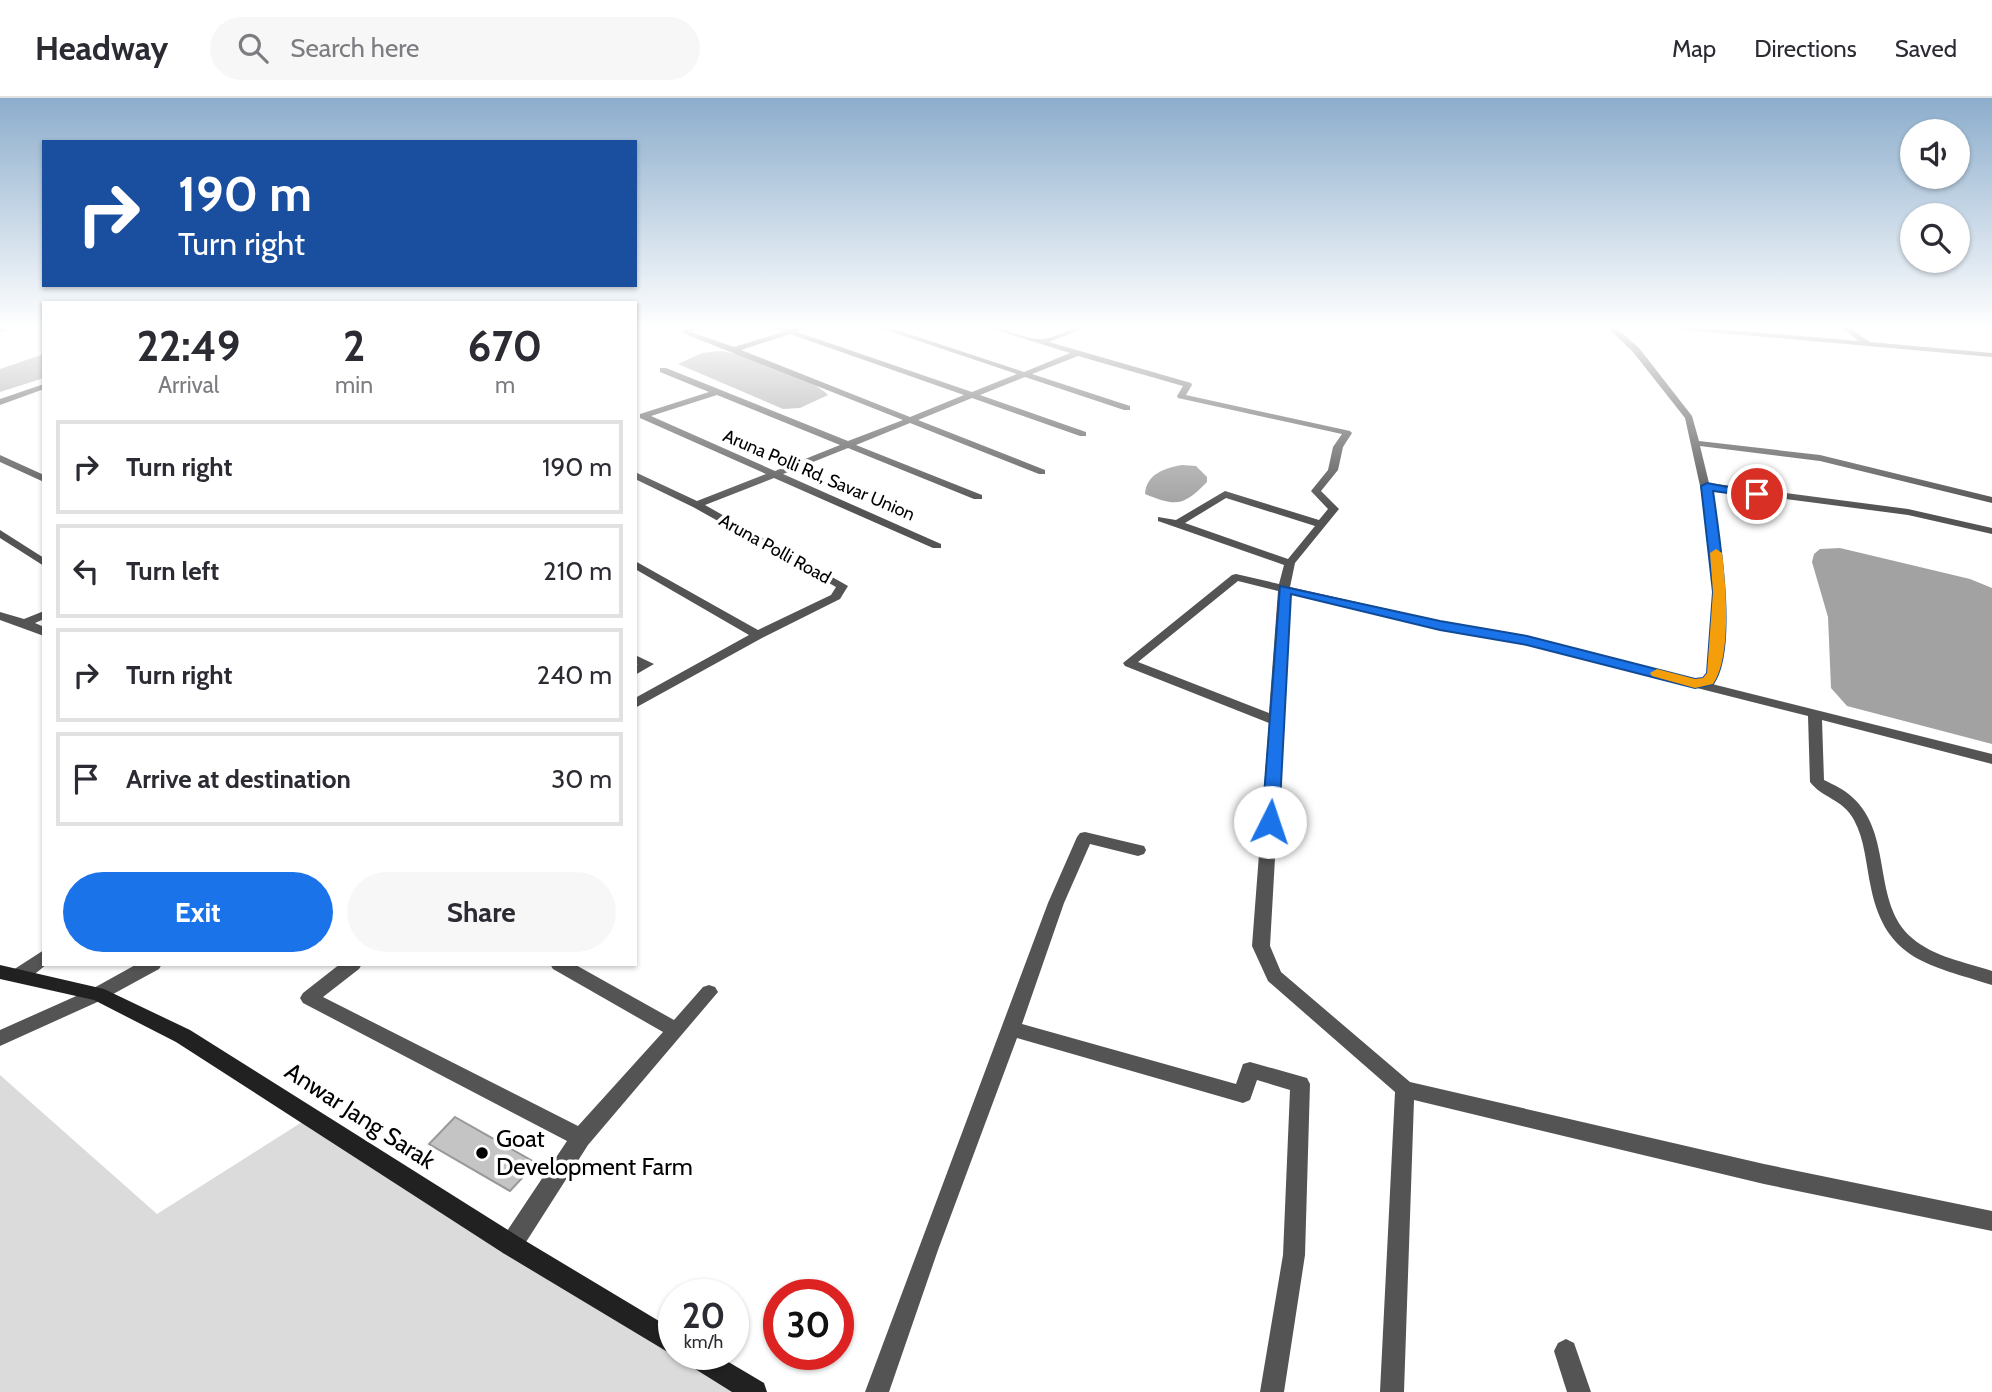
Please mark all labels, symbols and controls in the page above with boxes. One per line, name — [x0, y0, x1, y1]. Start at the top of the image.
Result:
search box — [210, 17, 700, 80]
text: Headway — [35, 28, 168, 68]
icon: search — [234, 29, 272, 67]
text: Search here — [290, 32, 419, 64]
text: Map — [1672, 34, 1716, 63]
text: Directions — [1754, 34, 1857, 63]
text: Saved — [1895, 34, 1957, 63]
map controls — [1900, 119, 1970, 273]
button: sound — [1900, 119, 1970, 189]
text: 190 m — [178, 164, 312, 223]
icon: right — [63, 168, 154, 259]
button: search — [1900, 203, 1970, 273]
text: Turn right — [178, 224, 305, 263]
text: 22:49 — [137, 320, 240, 372]
text: 2 — [343, 320, 365, 372]
text: 670 — [468, 320, 542, 372]
text: Arrival — [158, 371, 219, 399]
text: min — [335, 371, 373, 399]
text: m — [495, 371, 515, 399]
street label: Aruna Polli Rd, Savar Union — [720, 425, 918, 525]
icon: right — [67, 448, 105, 486]
text: Turn right — [126, 451, 232, 483]
text: 190 m — [542, 451, 612, 483]
pin — [1727, 464, 1787, 524]
icon: arrive — [1738, 475, 1776, 513]
street label: Aruna Polli Road — [715, 509, 835, 589]
icon: left — [67, 552, 105, 590]
text: Turn left — [126, 555, 219, 587]
text: 210 m — [543, 555, 612, 587]
icon: right — [67, 656, 105, 694]
text: Turn right — [126, 659, 232, 691]
text: 240 m — [537, 659, 612, 691]
icon: arrive — [67, 760, 105, 798]
text: Arrive at destination — [126, 763, 351, 795]
text: 30 m — [551, 763, 612, 795]
position arrow — [1233, 785, 1307, 859]
button: Exit — [63, 872, 333, 952]
button: Share — [347, 872, 616, 952]
street label: Anwar Jang Sarak — [280, 1056, 441, 1175]
place label: Goat Development Farm — [496, 1124, 693, 1181]
marker: Goat Development Farm — [474, 1145, 490, 1161]
speed limit sign: 30 — [763, 1279, 854, 1370]
text: 20 — [682, 1294, 725, 1337]
text: km/h — [684, 1331, 723, 1353]

